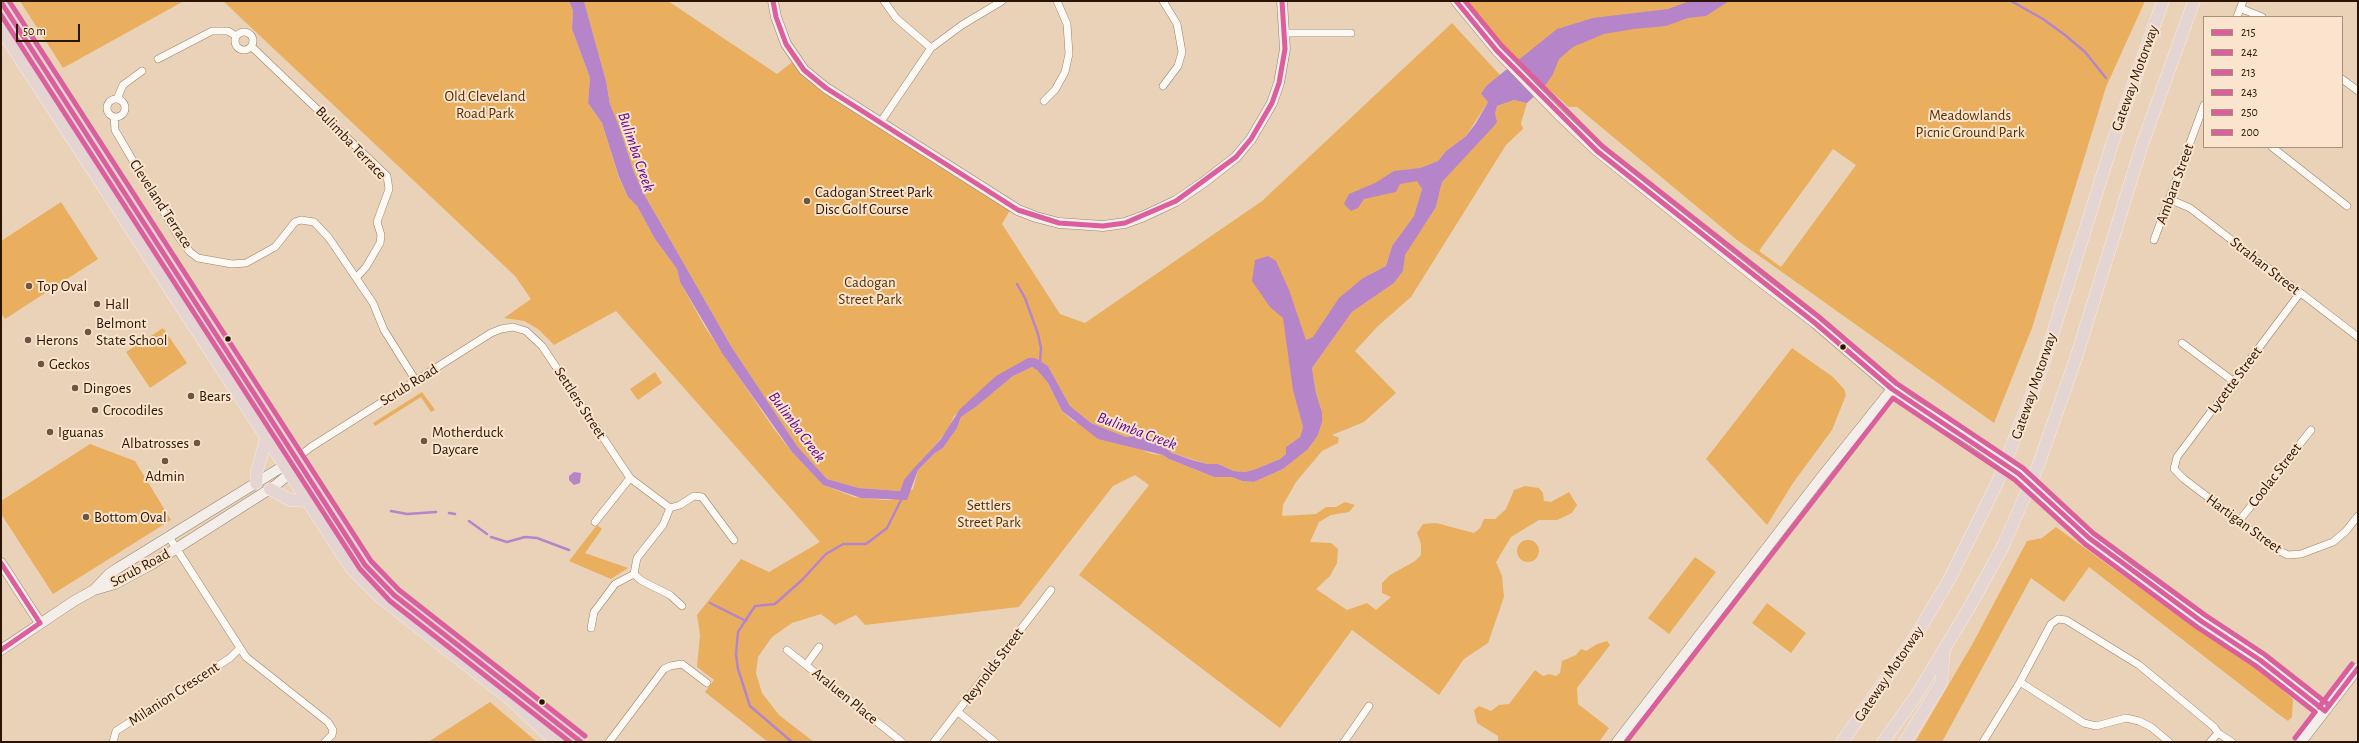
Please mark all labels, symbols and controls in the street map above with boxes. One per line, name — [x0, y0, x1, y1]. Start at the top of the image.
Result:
scale bar — [18, 16, 82, 42]
legend — [2203, 16, 2343, 148]
street label: Gateway Motorway — [2107, 23, 2163, 133]
text: 50 m — [23, 25, 46, 37]
text: 215 — [2241, 26, 2256, 38]
text: 242 — [2241, 46, 2258, 58]
text: 213 — [2241, 66, 2256, 78]
text: 243 — [2241, 86, 2257, 98]
park label: Old Cleveland Road Park — [445, 87, 525, 122]
street label: Bulimba Terrace — [312, 103, 390, 183]
park label: Meadowlands Picnic Ground Park — [1916, 106, 2024, 141]
text: 250 — [2241, 106, 2258, 118]
water label: Bulimba Creek — [613, 109, 659, 195]
text: 200 — [2241, 126, 2259, 138]
street label: Ambara Street — [2152, 141, 2198, 227]
street label: Cleveland Terrace — [126, 156, 196, 252]
place label: Cadogan Street Park Disc Golf Course — [815, 183, 933, 218]
marker: Cadogan Street Park Disc Golf Course — [802, 196, 812, 206]
street label: Strahan Street — [2227, 233, 2303, 299]
park label: Cadogan Street Park — [838, 273, 902, 308]
place label: Top Oval — [37, 277, 87, 295]
marker: Top Oval — [24, 281, 34, 291]
place label: Hall — [105, 295, 129, 313]
marker: Hall — [92, 299, 102, 309]
place label: Belmont State School — [96, 314, 168, 349]
marker: Belmont State School — [83, 327, 93, 337]
street label: Gateway Motorway — [2007, 330, 2061, 442]
place label: Herons — [36, 331, 78, 349]
unlabelled marker — [223, 334, 233, 344]
marker: Herons — [23, 335, 33, 345]
unlabelled marker — [1838, 342, 1848, 352]
street label: Lycette Street — [2204, 343, 2266, 417]
place label: Geckos — [49, 355, 90, 373]
marker: Geckos — [36, 359, 46, 369]
street label: Scrub Road — [377, 360, 441, 410]
street label: Settlers Street — [550, 364, 610, 442]
place label: Dingoes — [83, 379, 131, 397]
marker: Dingoes — [70, 383, 80, 393]
place label: Bears — [199, 387, 231, 405]
water label: Bulimba Creek — [764, 388, 830, 466]
marker: Bears — [186, 391, 196, 401]
place label: Crocodiles — [103, 401, 163, 419]
marker: Crocodiles — [90, 405, 100, 415]
water label: Bulimba Creek — [1095, 408, 1179, 454]
place label: Iguanas — [58, 423, 104, 441]
place label: Motherduck Daycare — [432, 423, 503, 458]
marker: Iguanas — [45, 427, 55, 437]
place label: Albatrosses — [121, 434, 189, 452]
marker: Motherduck Daycare — [419, 436, 429, 446]
marker: Albatrosses — [192, 438, 202, 448]
street label: Coolac Street — [2244, 439, 2306, 511]
marker: Admin — [160, 456, 170, 466]
place label: Admin — [145, 467, 185, 485]
street label: Hartigan Street — [2203, 490, 2285, 558]
park label: Settlers Street Park — [957, 496, 1021, 531]
place label: Bottom Oval — [94, 508, 167, 526]
marker: Bottom Oval — [81, 512, 91, 522]
street label: Scrub Road — [107, 545, 173, 591]
street label: Gateway Motorway — [1850, 623, 1928, 725]
street label: Reynolds Street — [958, 624, 1028, 708]
street label: Milanion Crescent — [125, 658, 223, 730]
street label: Araluen Place — [808, 664, 882, 728]
unlabelled marker — [537, 697, 547, 707]

